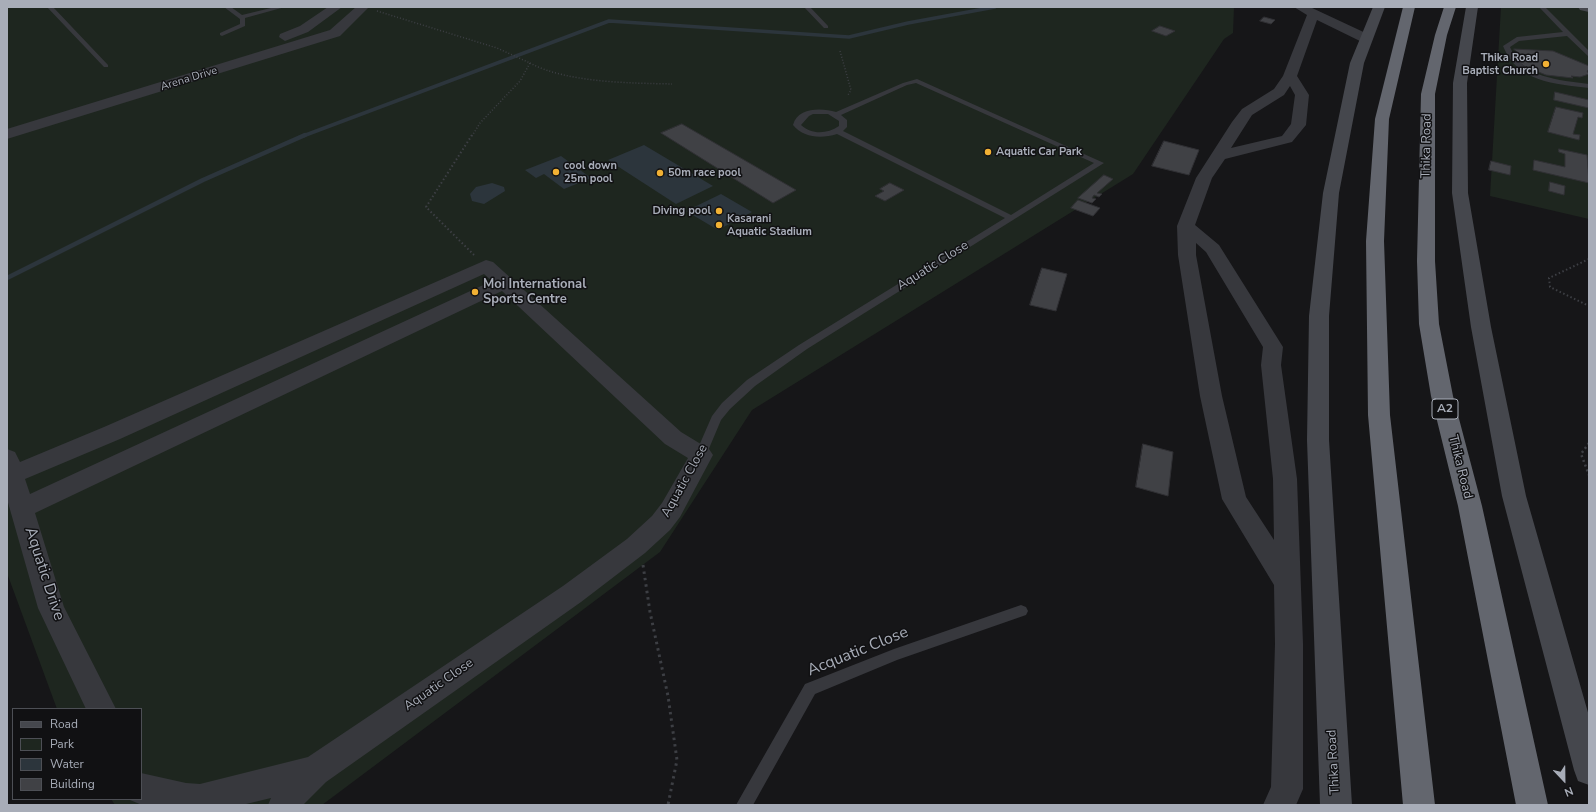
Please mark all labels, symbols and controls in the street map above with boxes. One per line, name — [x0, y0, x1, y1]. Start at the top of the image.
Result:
place label: Thika Road Baptist Church — [1462, 51, 1538, 77]
marker: Thika Road Baptist Church — [1541, 59, 1551, 69]
street label: Arena Drive — [159, 64, 219, 94]
street label: Thika Road — [1419, 113, 1435, 179]
place label: Aquatic Car Park — [996, 145, 1082, 159]
marker: Aquatic Car Park — [983, 147, 993, 157]
place label: cool down 25m pool — [564, 159, 617, 185]
place label: 50m race pool — [668, 166, 741, 180]
marker: cool down 25m pool — [551, 167, 561, 177]
marker: 50m race pool — [655, 168, 665, 178]
place label: Diving pool — [652, 204, 711, 218]
marker: Diving pool — [714, 206, 724, 216]
place label: Kasarani Aquatic Stadium — [727, 212, 812, 238]
marker: Kasarani Aquatic Stadium — [714, 220, 724, 230]
street label: Aquatic Close — [895, 238, 971, 294]
place label: Moi International Sports Centre — [483, 277, 586, 308]
marker: Moi International Sports Centre — [470, 287, 480, 297]
road number: A2 — [1432, 399, 1458, 419]
street label: Thika Road — [1445, 434, 1475, 500]
street label: Aquatic Close — [659, 442, 711, 520]
street label: Aquatic Drive — [20, 525, 68, 623]
street label: Acquatic Close — [805, 623, 911, 681]
street label: Aquatic Close — [401, 655, 477, 715]
legend — [12, 708, 142, 800]
text: Road — [50, 716, 78, 732]
street label: Thika Road — [1325, 729, 1343, 795]
text: Park — [50, 736, 74, 752]
text: Water — [50, 756, 84, 772]
north arrow — [1544, 760, 1584, 800]
text: Building — [50, 776, 95, 792]
text: N — [1562, 783, 1575, 800]

